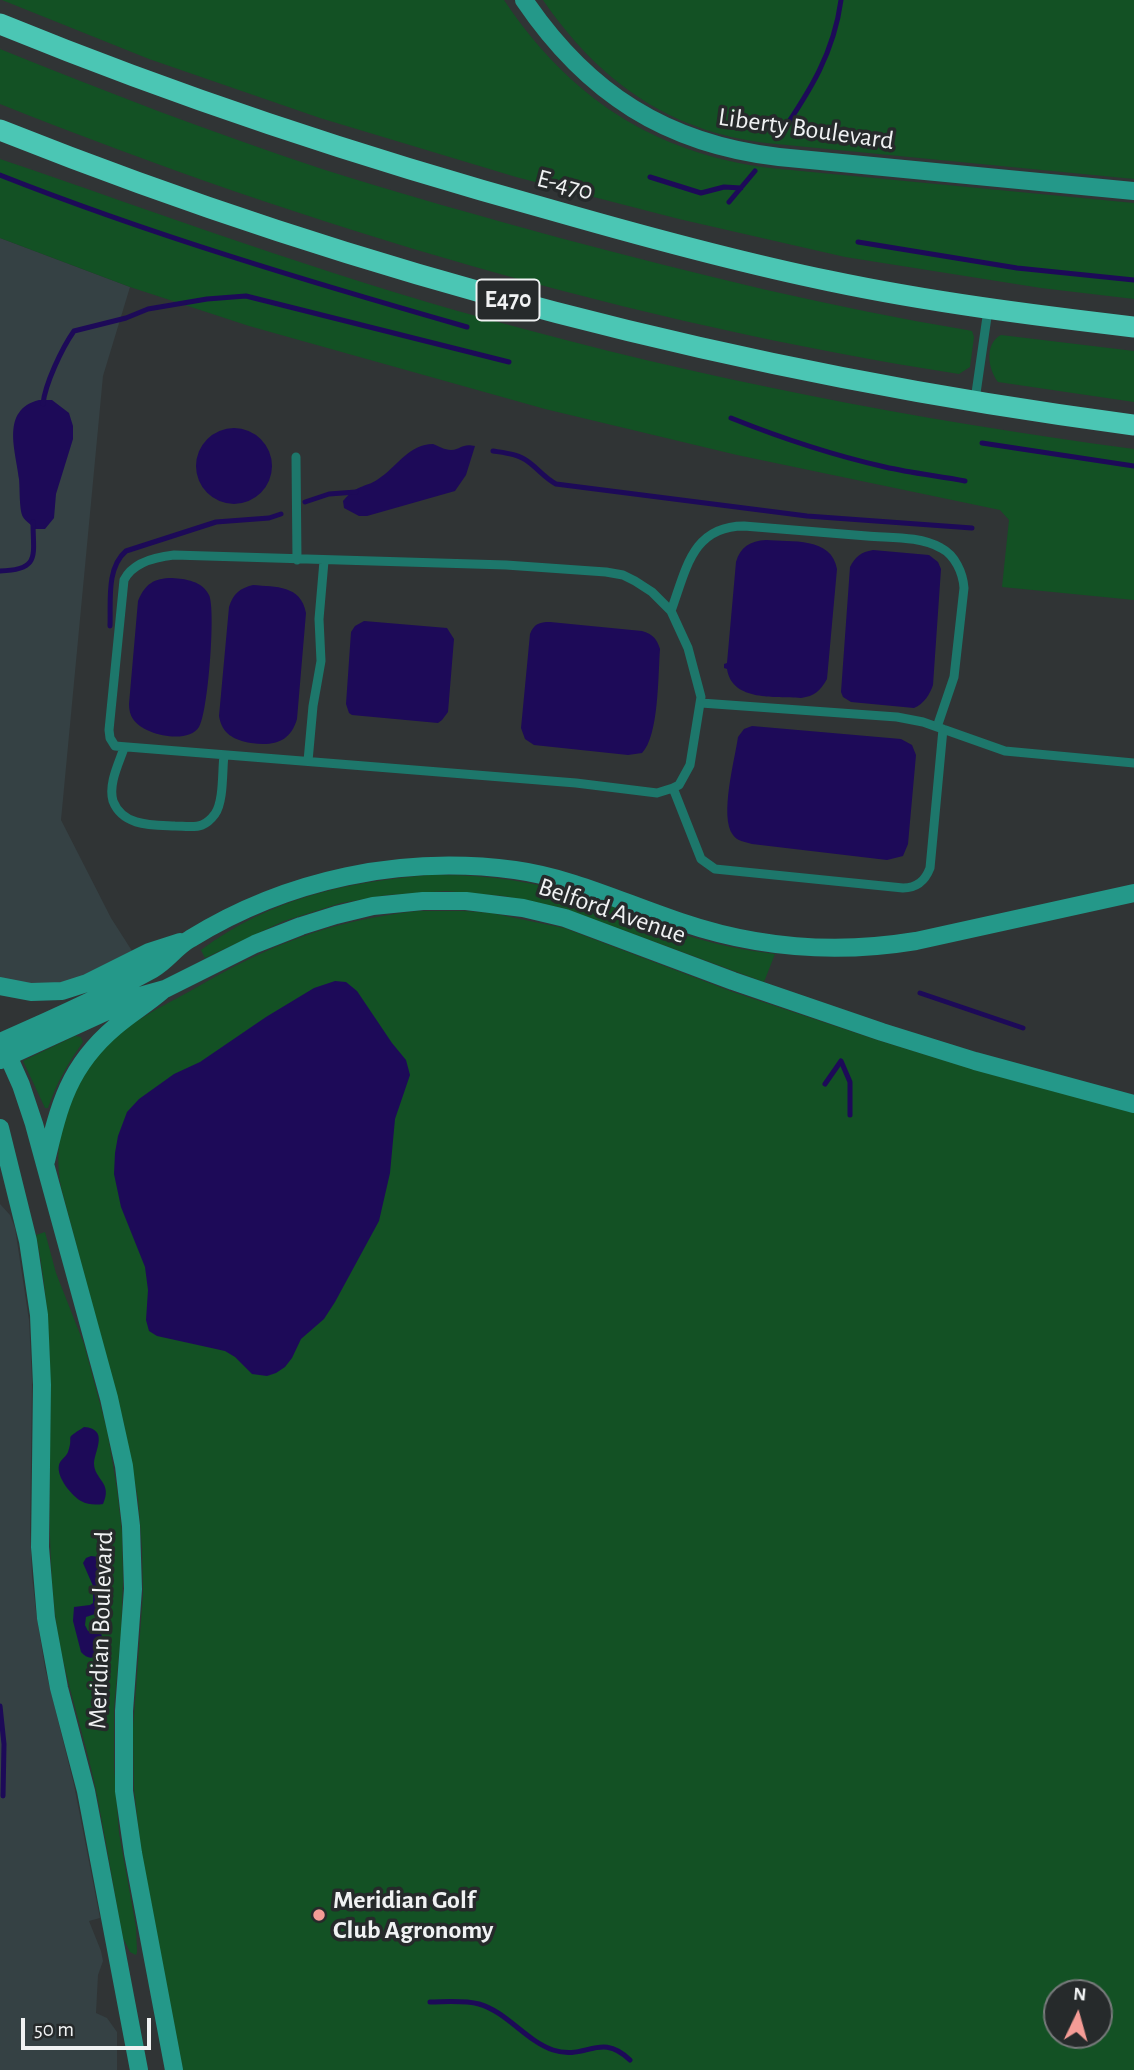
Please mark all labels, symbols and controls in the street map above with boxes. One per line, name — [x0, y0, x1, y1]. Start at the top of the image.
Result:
street label: Liberty Boulevard — [716, 101, 896, 157]
street label: E-470 — [534, 163, 596, 207]
road number: E470 — [476, 279, 540, 320]
street label: Belford Avenue — [534, 871, 690, 951]
street label: Meridian Boulevard — [82, 1530, 120, 1730]
place label: Meridian Golf Club Agronomy — [333, 1884, 493, 1946]
marker: Meridian Golf Club Agronomy — [311, 1907, 327, 1923]
north arrow — [1043, 1979, 1113, 2049]
text: N — [1072, 1985, 1087, 2005]
scale bar — [24, 2004, 154, 2048]
text: 50 m — [34, 2019, 74, 2040]

